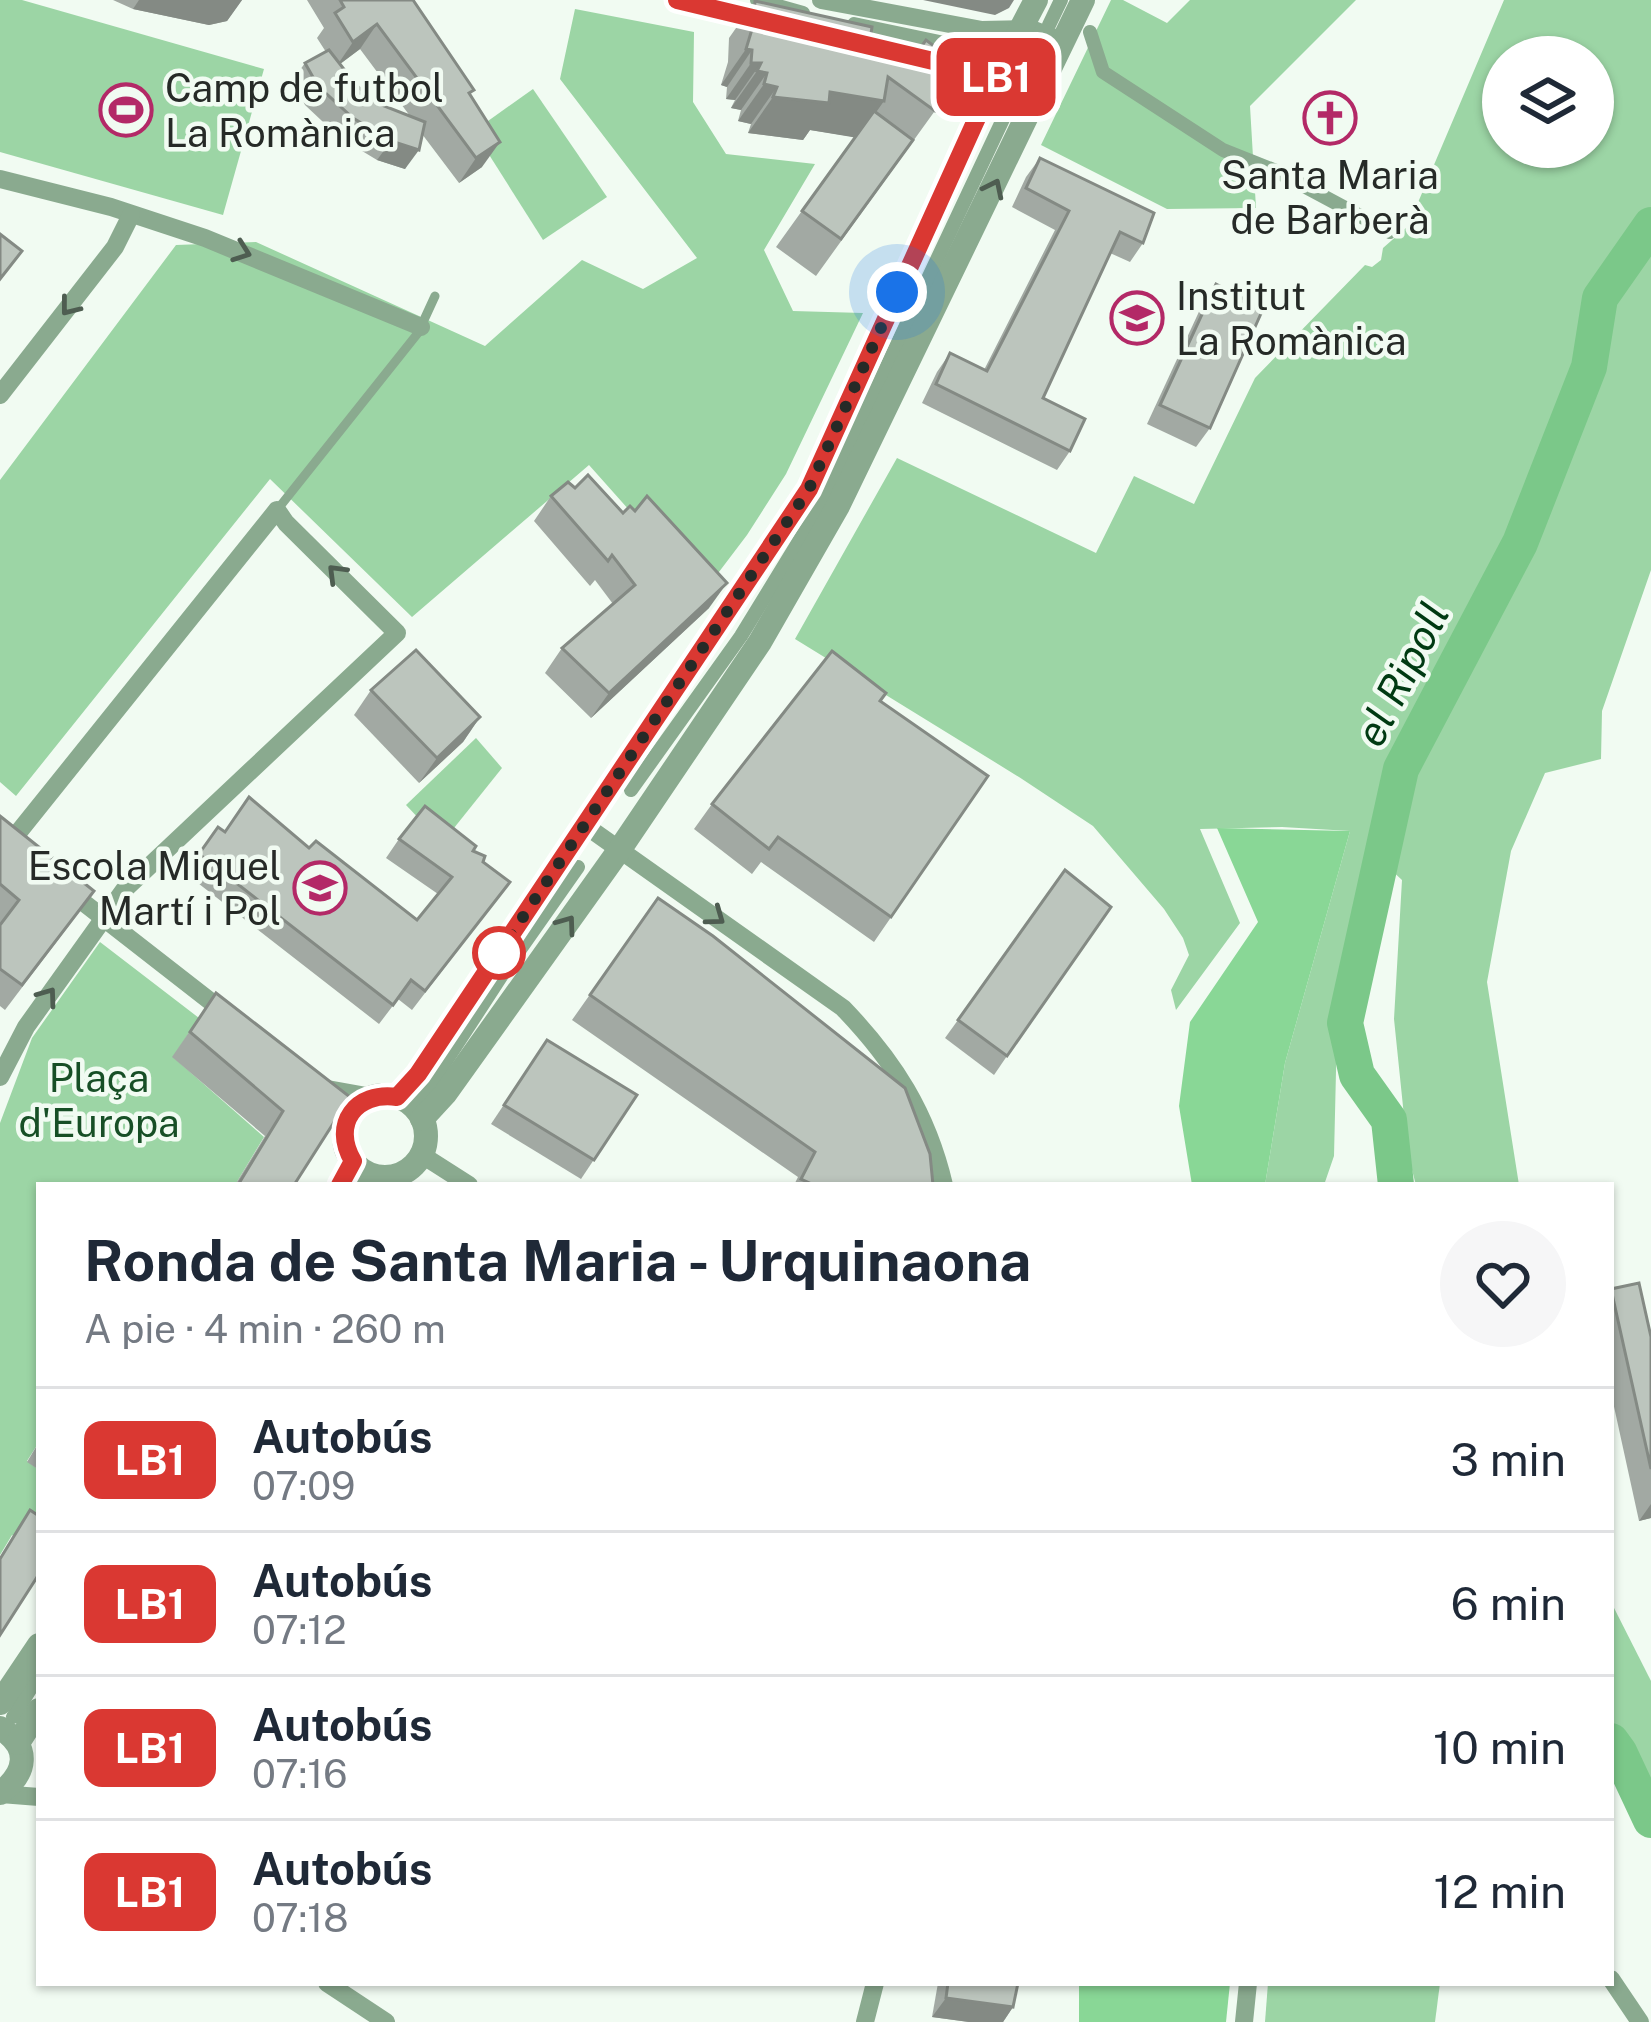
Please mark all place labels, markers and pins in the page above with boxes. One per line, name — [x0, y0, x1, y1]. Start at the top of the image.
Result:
place label: Camp de futbol La Romànica — [165, 65, 444, 156]
sports icon: Camp de futbol La Romànica — [98, 82, 154, 138]
church icon: Santa Maria de Barberà — [1302, 90, 1358, 146]
place label: Santa Maria de Barberà — [1221, 152, 1439, 243]
place label: Institut La Romànica — [1176, 273, 1407, 364]
school or university icon: Institut La Romànica — [1109, 290, 1165, 346]
place label: Escola Miquel Martí i Pol — [28, 843, 281, 934]
school or university icon: Escola Miquel Martí i Pol — [292, 860, 348, 916]
unlabelled marker — [474, 928, 524, 978]

